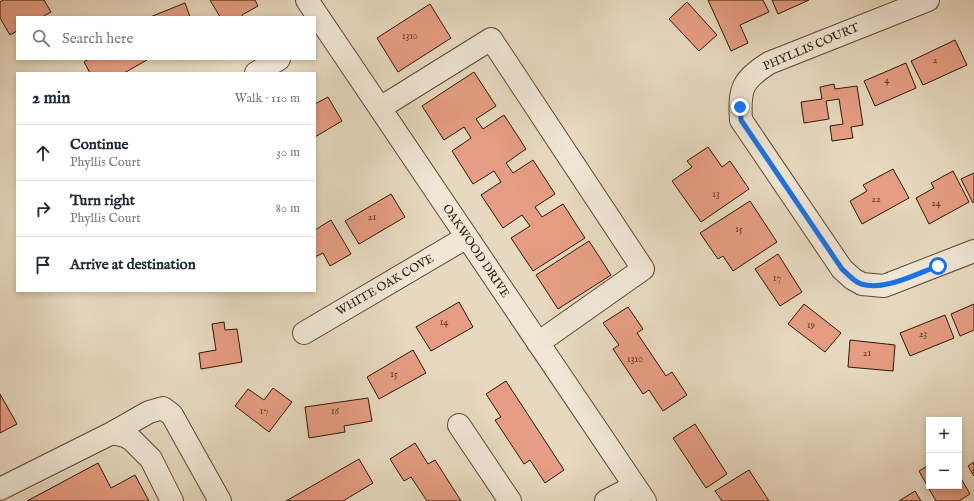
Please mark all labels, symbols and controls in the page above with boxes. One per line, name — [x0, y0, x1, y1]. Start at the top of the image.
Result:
search box — [16, 16, 316, 60]
street label: PHYLLIS COURT — [761, 20, 861, 74]
icon: search — [30, 27, 52, 49]
text: Search here — [62, 29, 133, 48]
house number: 1310 — [402, 30, 418, 43]
house number: 2 — [933, 54, 938, 67]
house number: 4 — [885, 74, 890, 87]
text: 2 min — [32, 88, 70, 109]
text: Walk · 110 m — [235, 90, 300, 107]
route end — [731, 98, 749, 116]
text: Continue — [70, 135, 128, 154]
icon: ahead — [32, 142, 54, 164]
text: 30 m — [276, 144, 300, 161]
text: Phyllis Court — [70, 154, 141, 171]
house number: 13 — [712, 188, 720, 201]
text: Turn right — [70, 191, 135, 210]
house number: 22 — [871, 193, 881, 206]
house number: 24 — [931, 197, 941, 210]
icon: right — [32, 198, 54, 220]
text: 80 m — [276, 200, 300, 217]
street label: OAKWOOD DRIVE — [439, 201, 513, 301]
text: Phyllis Court — [70, 210, 141, 227]
house number: 21 — [368, 211, 376, 224]
house number: 15 — [735, 223, 743, 236]
street label: WHITE OAK COVE — [334, 251, 436, 319]
icon: arrive — [32, 254, 54, 276]
text: Arrive at destination — [70, 255, 196, 274]
route start — [929, 257, 947, 275]
house number: 17 — [773, 272, 782, 285]
house number: 14 — [440, 316, 448, 329]
house number: 19 — [807, 319, 815, 332]
house number: 23 — [919, 328, 927, 341]
house number: 21 — [863, 347, 871, 360]
house number: 1310 — [627, 353, 643, 366]
house number: 15 — [390, 368, 398, 381]
house number: 17 — [260, 405, 269, 418]
house number: 16 — [331, 405, 340, 418]
map controls — [926, 417, 962, 489]
button: + — [926, 417, 962, 453]
button: − — [926, 453, 962, 489]

